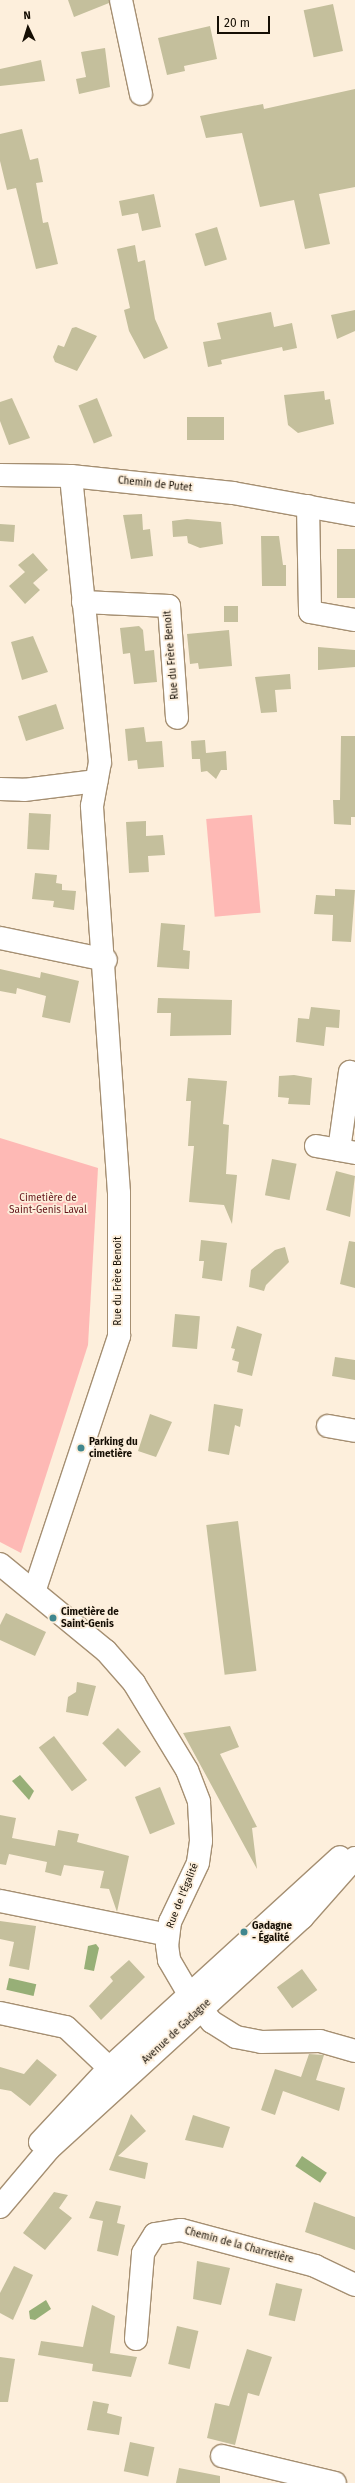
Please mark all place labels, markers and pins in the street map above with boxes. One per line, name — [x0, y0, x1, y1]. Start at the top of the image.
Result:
place label: Parking du cimetière — [89, 1436, 138, 1460]
marker: Parking du cimetière — [76, 1443, 86, 1453]
place label: Cimetière de Saint-Genis — [61, 1606, 119, 1630]
marker: Cimetière de Saint-Genis — [48, 1613, 58, 1623]
place label: Gadagne - Égalité — [252, 1920, 292, 1944]
marker: Gadagne - Égalité — [239, 1927, 249, 1937]

